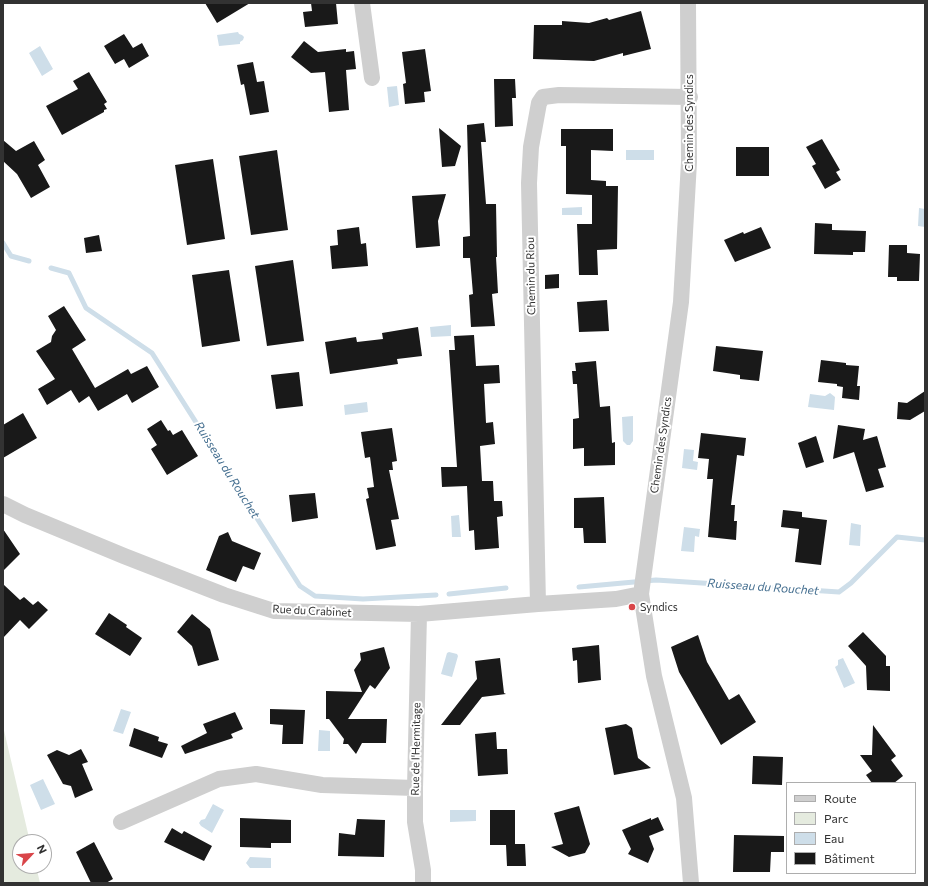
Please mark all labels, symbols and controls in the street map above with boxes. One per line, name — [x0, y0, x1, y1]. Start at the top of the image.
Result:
street label: Chemin des Syndics — [682, 74, 696, 172]
street label: Chemin du Riou — [524, 237, 538, 315]
street label: Chemin des Syndics — [648, 396, 674, 494]
water label: Ruisseau du Rouchet — [191, 419, 263, 521]
water label: Ruisseau du Rouchet — [707, 576, 819, 598]
place label: Syndics — [640, 600, 678, 614]
street label: Rue du Crabinet — [272, 602, 352, 620]
marker: Syndics — [627, 602, 637, 612]
street label: Rue de l'Hermitage — [409, 702, 423, 796]
legend — [786, 782, 916, 874]
text: Route — [824, 791, 857, 805]
text: Parc — [824, 811, 848, 825]
text: Eau — [824, 831, 844, 845]
north arrow — [12, 834, 52, 874]
text: N — [35, 842, 50, 856]
text: Bâtiment — [824, 851, 875, 865]

